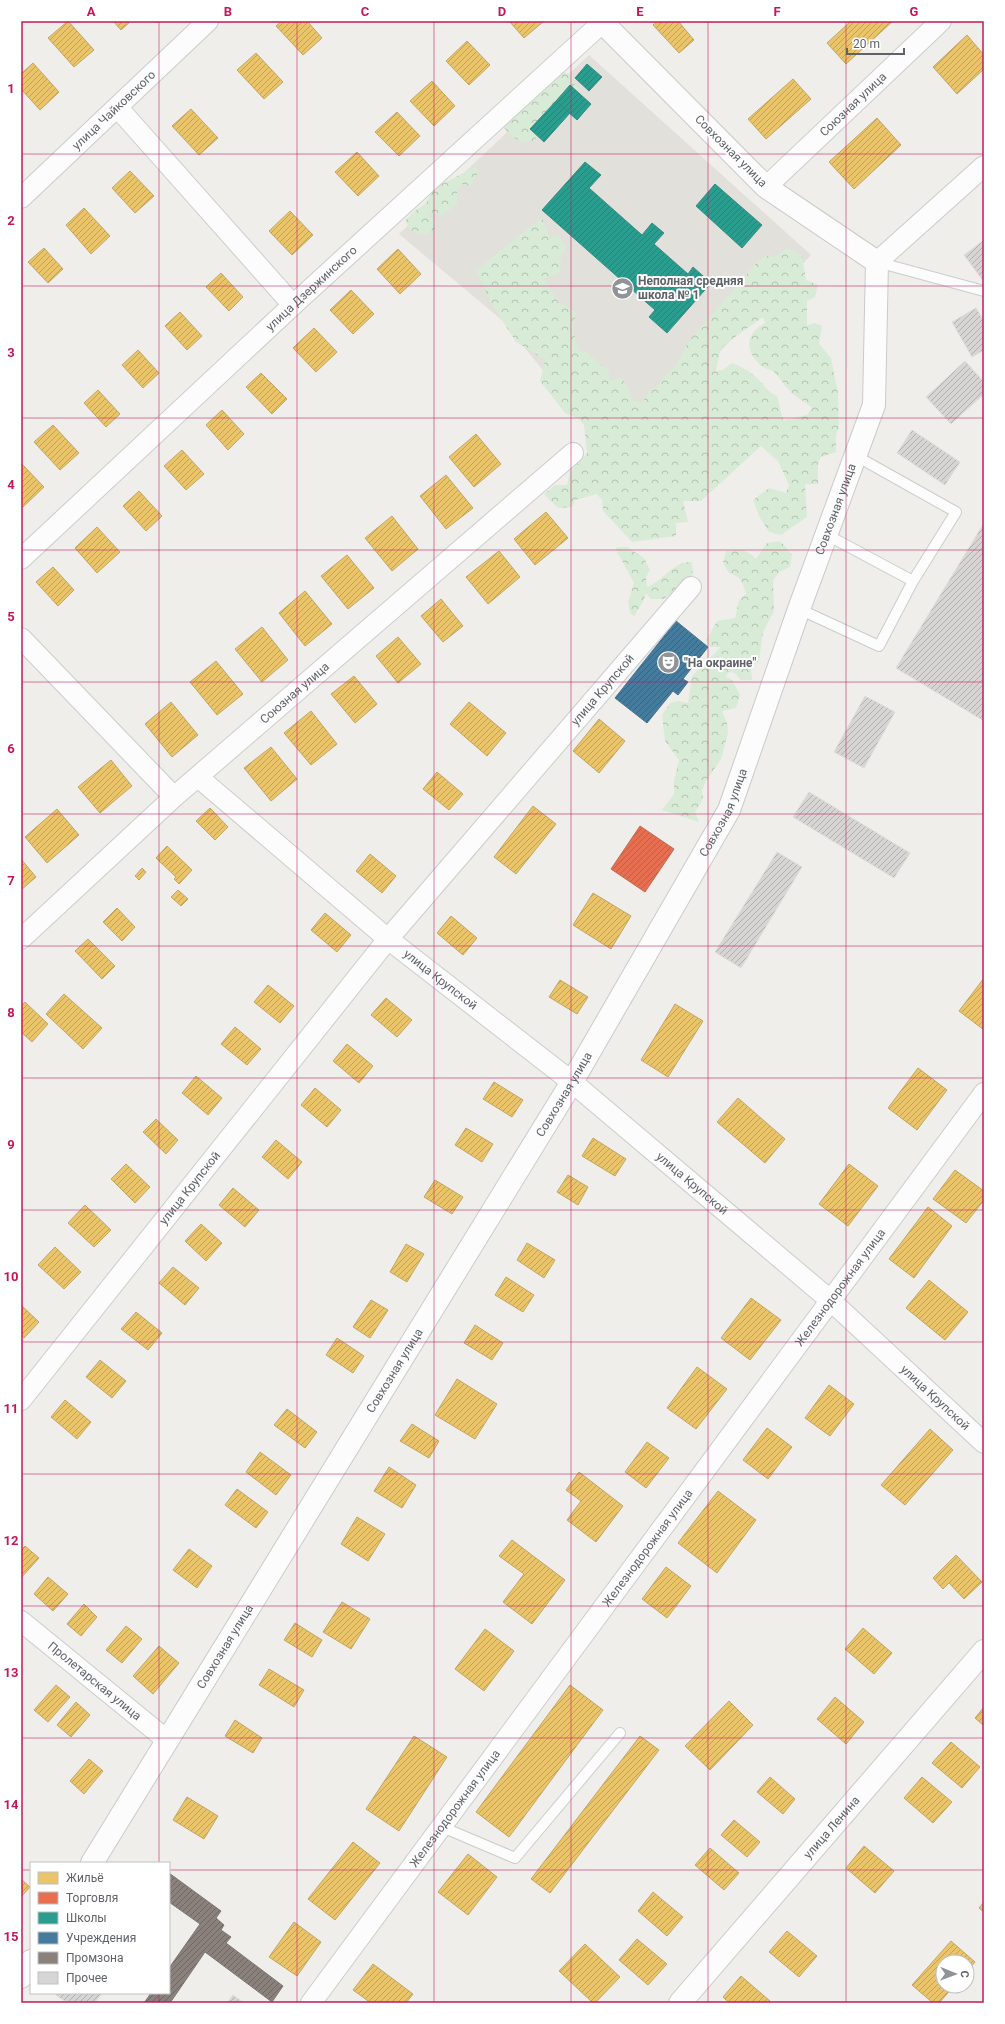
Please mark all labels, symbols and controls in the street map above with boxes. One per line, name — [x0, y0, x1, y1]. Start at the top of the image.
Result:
text: A — [87, 4, 96, 19]
text: B — [224, 4, 232, 19]
text: C — [361, 4, 370, 19]
text: D — [498, 4, 506, 19]
text: E — [636, 4, 644, 19]
text: F — [773, 4, 781, 19]
text: G — [910, 4, 919, 19]
scale bar — [847, 30, 904, 56]
text: 20 m — [853, 37, 880, 51]
street label: улица Чайковского — [70, 67, 158, 153]
street label: Союзная улица — [817, 70, 889, 139]
text: 1 — [7, 81, 15, 96]
street label: Совхозная улица — [692, 112, 770, 190]
text: 2 — [7, 213, 15, 228]
street label: улица Дзержинского — [263, 243, 360, 334]
place label: Неполная средняя школа № 1 — [638, 274, 743, 302]
school or university icon: Неполная средняя школа № 1 — [609, 275, 635, 301]
text: 3 — [7, 345, 15, 360]
street label: Совхозная улица — [813, 462, 859, 557]
text: 4 — [7, 477, 15, 492]
text: 5 — [7, 609, 15, 624]
theatre icon: "На окраине" — [656, 650, 682, 676]
street label: улица Крупской — [568, 651, 637, 728]
place label: "На окраине" — [684, 656, 756, 670]
street label: Союзная улица — [257, 659, 332, 727]
text: 6 — [7, 741, 15, 756]
street label: Совхозная улица — [696, 767, 750, 859]
text: 7 — [7, 873, 15, 888]
street label: улица Крупской — [401, 947, 480, 1013]
text: 8 — [7, 1005, 15, 1020]
street label: Совхозная улица — [533, 1050, 595, 1139]
text: 9 — [7, 1137, 15, 1152]
street label: улица Крупской — [157, 1149, 223, 1227]
street label: улица Крупской — [654, 1149, 731, 1218]
street label: Железнодорожная улица — [792, 1226, 888, 1349]
text: 10 — [4, 1269, 18, 1284]
street label: Совхозная улица — [363, 1326, 426, 1415]
street label: улица Крупской — [898, 1362, 973, 1433]
text: 11 — [4, 1401, 18, 1416]
street label: Железнодорожная улица — [600, 1486, 696, 1609]
text: 12 — [4, 1533, 18, 1548]
street label: Совхозная улица — [194, 1602, 256, 1691]
street label: Пролетарская улица — [45, 1639, 144, 1723]
text: 13 — [4, 1665, 18, 1680]
street label: Железнодорожная улица — [407, 1747, 503, 1870]
street label: улица Ленина — [801, 1793, 862, 1862]
text: 14 — [4, 1797, 19, 1812]
legend — [30, 1862, 170, 1994]
text: Жильё — [66, 1871, 104, 1885]
text: Торговля — [66, 1891, 118, 1905]
text: Школы — [66, 1911, 107, 1925]
text: 15 — [4, 1929, 18, 1944]
text: Учреждения — [66, 1931, 136, 1945]
text: Промзона — [66, 1951, 123, 1965]
north arrow — [935, 1954, 975, 1994]
text: С — [958, 1970, 971, 1978]
text: Прочее — [66, 1971, 107, 1985]

